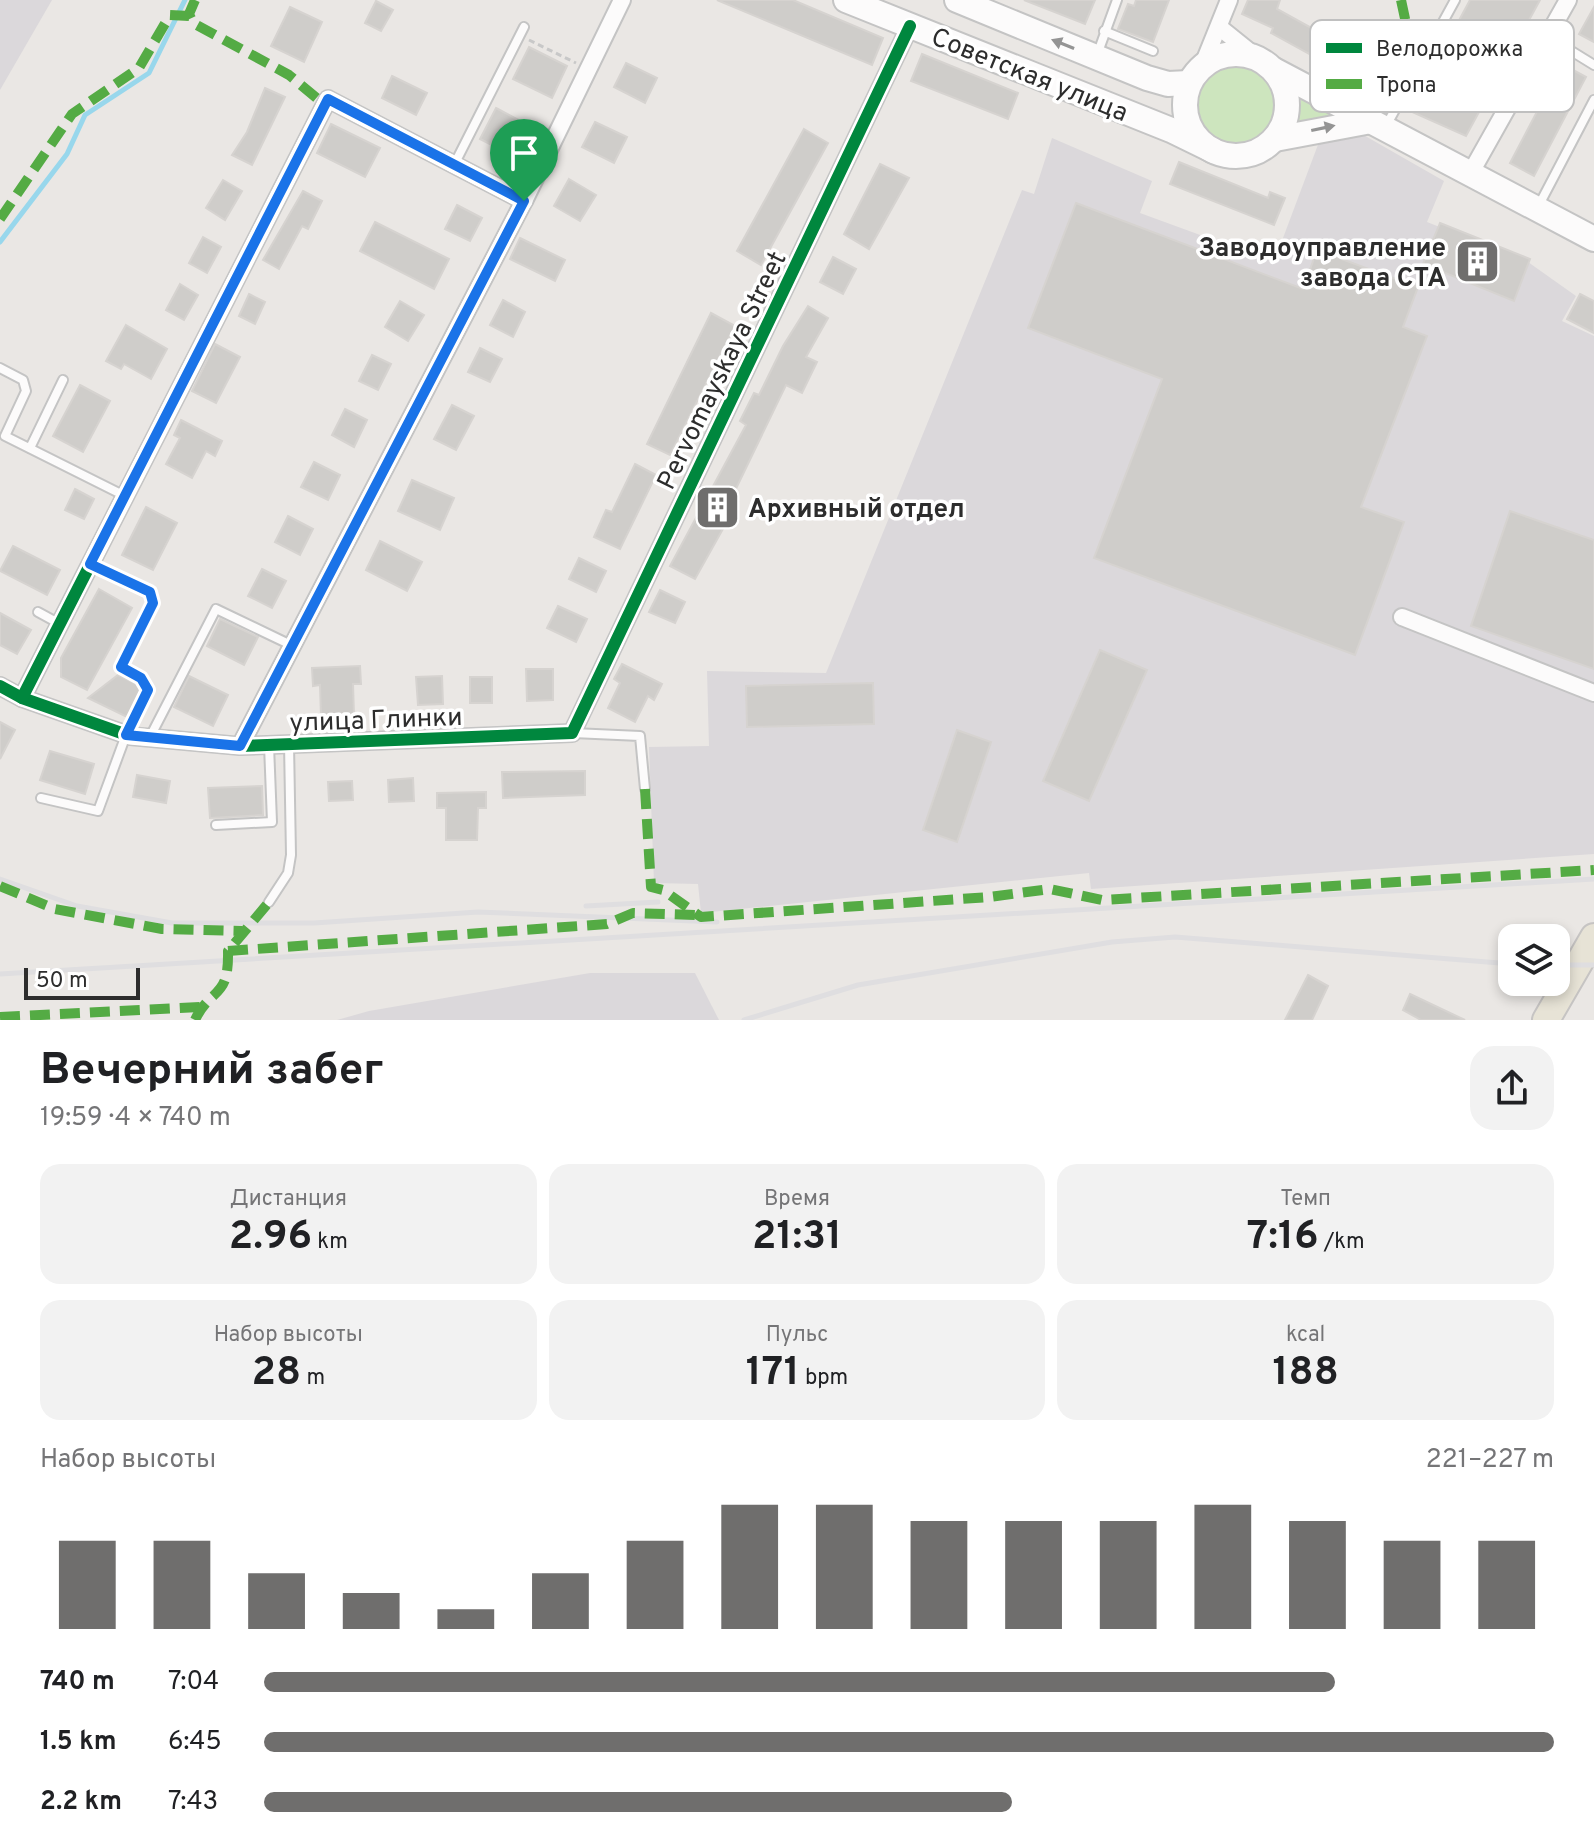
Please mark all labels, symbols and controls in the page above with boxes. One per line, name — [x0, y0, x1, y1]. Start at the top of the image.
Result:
legend — [1310, 20, 1574, 112]
street label: Советская улица — [926, 22, 1132, 131]
one-way arrow — [1051, 37, 1075, 50]
text: Велодорожка — [1376, 37, 1523, 64]
text: Тропа — [1376, 73, 1436, 100]
pin — [490, 119, 558, 201]
one-way arrow — [1311, 121, 1336, 134]
icon: arrive — [502, 131, 546, 175]
place label: Заводоуправление завода СТА — [1198, 233, 1446, 296]
building icon: Заводоуправление завода СТА — [1453, 238, 1501, 286]
street label: Pervomayskaya Street — [651, 246, 795, 496]
building icon: Архивный отдел — [693, 484, 741, 532]
place label: Архивный отдел — [748, 494, 965, 527]
street label: улица Глинки — [289, 702, 463, 741]
map controls — [1498, 924, 1570, 996]
button: layers — [1498, 924, 1570, 996]
scale bar — [24, 964, 140, 1000]
text: 50 m — [36, 968, 88, 995]
text: Вечерний забег — [40, 1044, 384, 1100]
button: share — [1470, 1046, 1554, 1130]
text: 19:59 · 4 × 740 m — [40, 1102, 231, 1135]
text: Дистанция — [230, 1186, 347, 1213]
text: Время — [764, 1186, 830, 1213]
text: Темп — [1280, 1186, 1331, 1213]
text: 2.96 — [229, 1213, 312, 1263]
text: 21:31 — [752, 1213, 842, 1263]
text: 7:16 — [1247, 1213, 1318, 1263]
text: km — [312, 1229, 348, 1256]
text: /km — [1318, 1229, 1365, 1256]
text: Набор высоты — [214, 1322, 363, 1349]
text: Пульс — [766, 1322, 828, 1349]
text: kcal — [1286, 1322, 1325, 1349]
text: 28 — [252, 1349, 301, 1399]
text: 171 — [746, 1349, 800, 1399]
text: 188 — [1272, 1349, 1339, 1399]
text: m — [301, 1365, 325, 1392]
text: bpm — [800, 1365, 848, 1392]
text: Набор высоты — [40, 1444, 216, 1477]
text: 221–227 m — [1426, 1444, 1554, 1477]
text: 740 m — [40, 1666, 115, 1699]
text: 7:04 — [168, 1666, 219, 1699]
text: 1.5 km — [40, 1726, 117, 1759]
text: 6:45 — [168, 1726, 222, 1759]
text: 2.2 km — [40, 1786, 122, 1819]
text: 7:43 — [168, 1786, 218, 1819]

